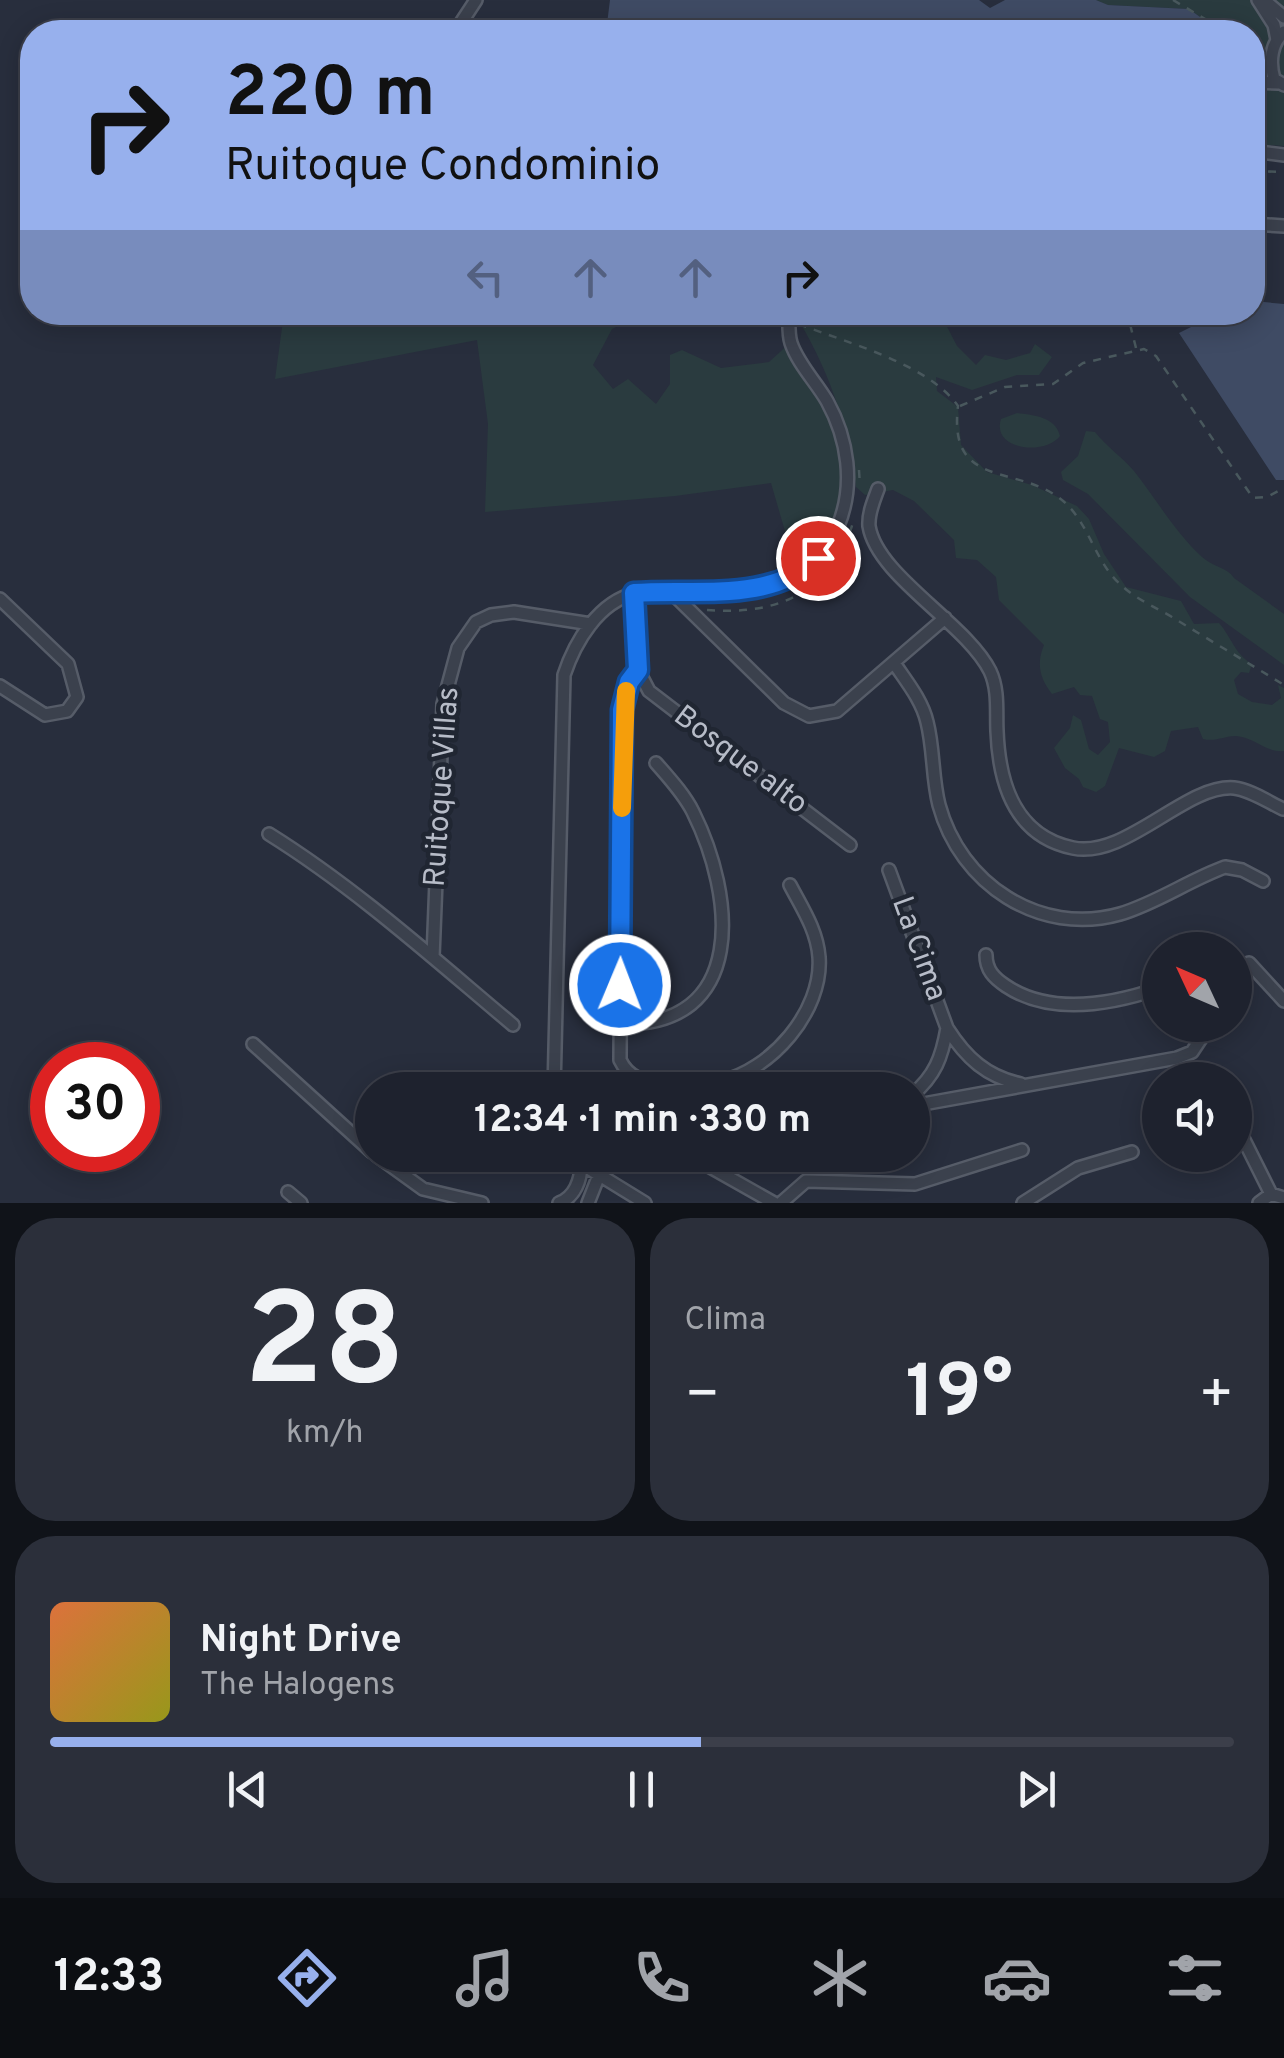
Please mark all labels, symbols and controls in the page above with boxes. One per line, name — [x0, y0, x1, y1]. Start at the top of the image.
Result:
text: 220 m — [225, 52, 435, 141]
icon: right — [60, 60, 190, 190]
text: Ruitoque Condominio — [225, 139, 660, 196]
icon: left — [458, 250, 513, 305]
icon: ahead — [563, 250, 618, 305]
icon: ahead — [668, 250, 723, 305]
icon: right — [773, 250, 828, 305]
pin — [776, 516, 861, 601]
icon: arrive — [791, 531, 846, 586]
street label: Ruitoque Villas — [418, 686, 468, 888]
street label: Bosque alto — [666, 699, 814, 823]
street label: La Cima — [882, 892, 954, 1006]
north arrow — [1142, 932, 1252, 1042]
map controls — [1142, 932, 1252, 1172]
position arrow — [568, 933, 672, 1037]
speed limit sign: 30 — [30, 1042, 160, 1172]
button: sound — [1142, 1062, 1252, 1172]
text: 12:34 · 1 min · 330 m — [474, 1097, 811, 1146]
text: 28 — [244, 1266, 405, 1431]
text: Clima — [685, 1301, 766, 1341]
text: 19° — [906, 1349, 1013, 1444]
text: − — [685, 1362, 720, 1432]
text: + — [1199, 1362, 1234, 1432]
text: km/h — [286, 1414, 364, 1454]
text: Night Drive — [200, 1617, 402, 1666]
text: The Halogens — [200, 1666, 395, 1706]
icon: previous — [220, 1762, 275, 1817]
icon: pause — [614, 1762, 669, 1817]
icon: next — [1009, 1762, 1064, 1817]
icon: directions — [272, 1943, 342, 2013]
icon: music — [450, 1943, 520, 2013]
icon: phone — [627, 1943, 697, 2013]
icon: climate — [805, 1943, 875, 2013]
icon: car — [982, 1943, 1052, 2013]
icon: filters — [1160, 1943, 1230, 2013]
text: 12:33 — [54, 1950, 164, 2007]

